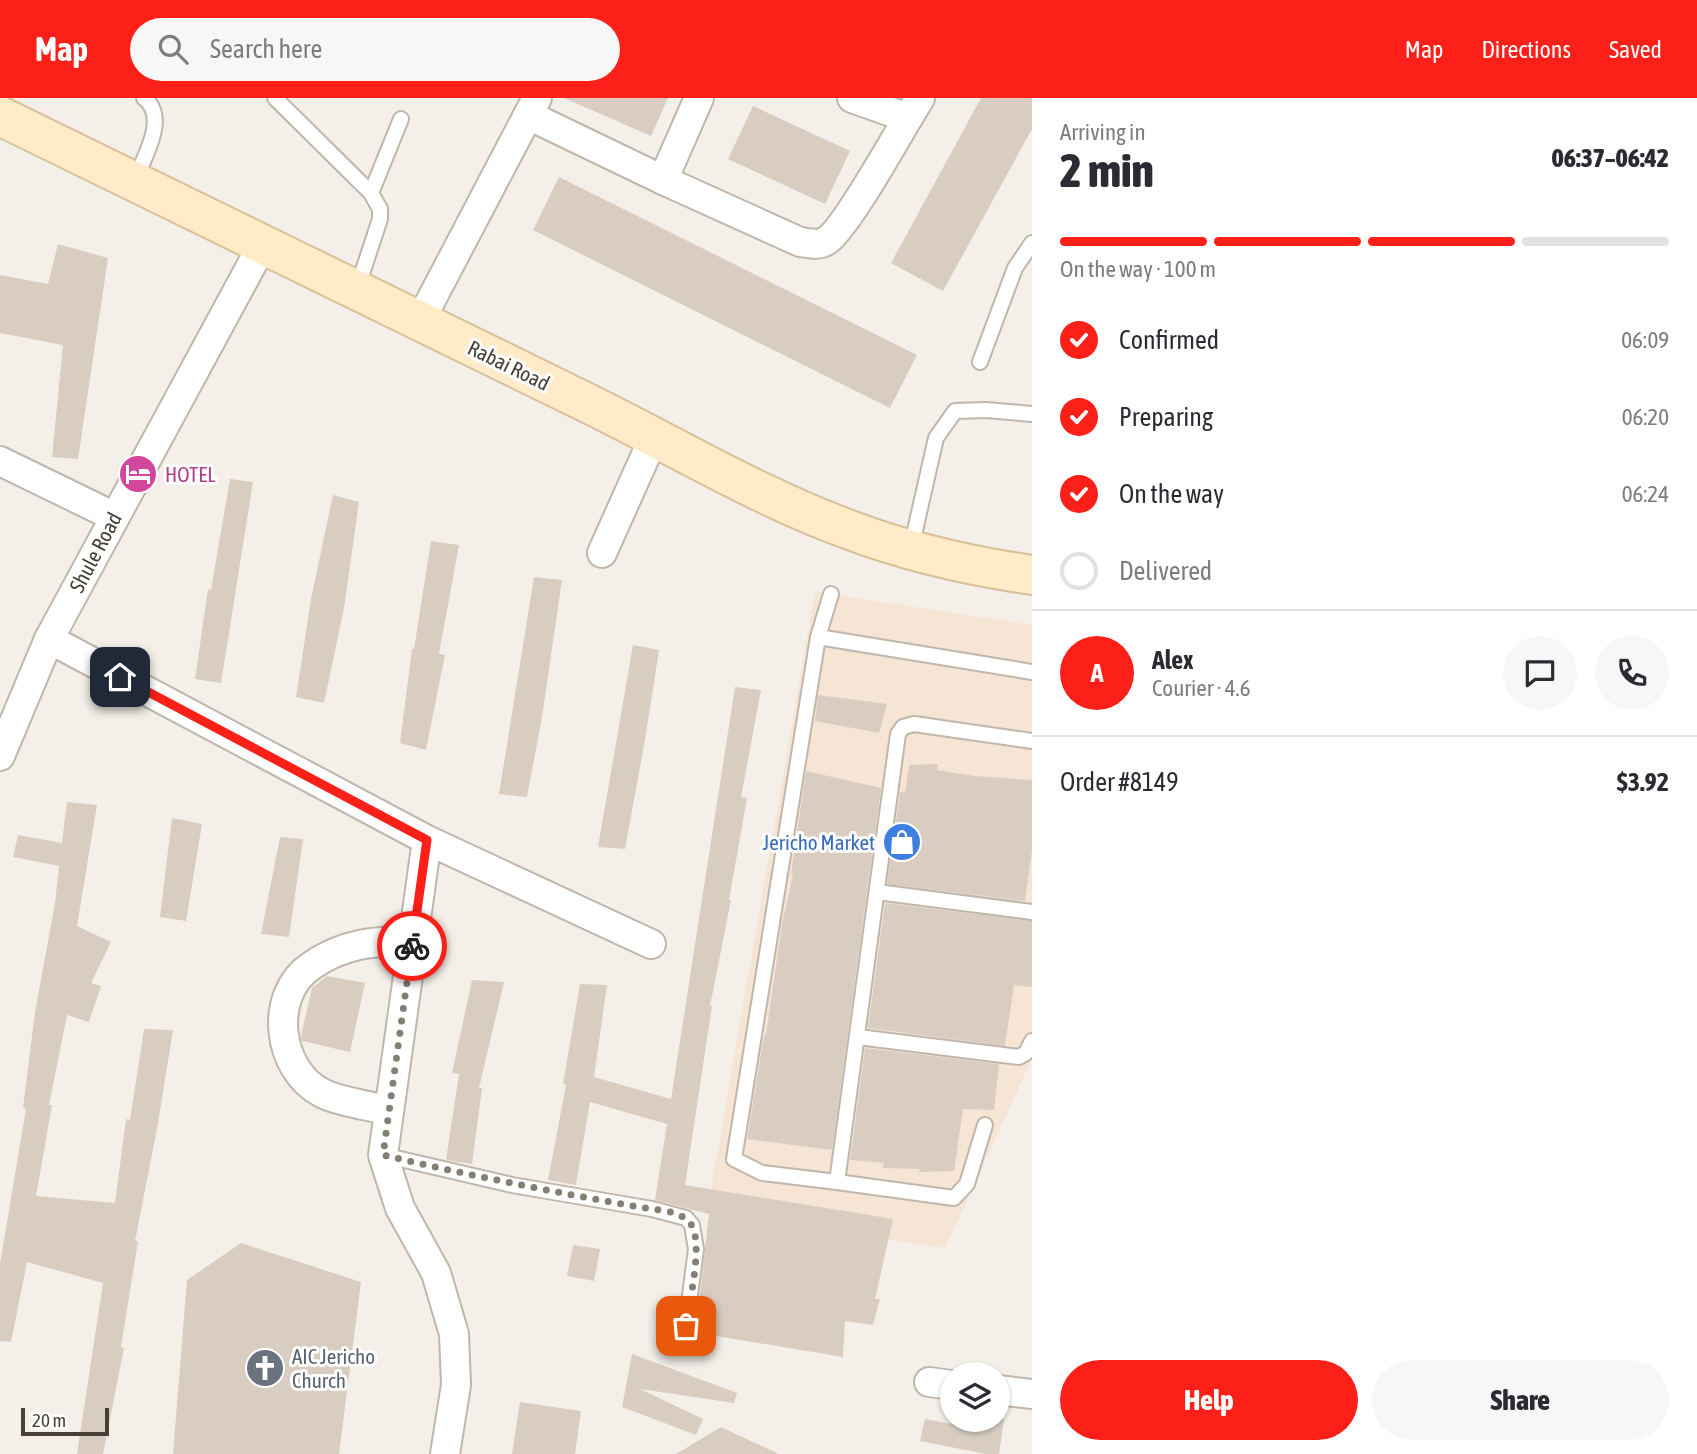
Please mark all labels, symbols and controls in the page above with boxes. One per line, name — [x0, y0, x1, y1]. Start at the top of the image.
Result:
search box — [130, 18, 620, 81]
text: Map — [35, 30, 88, 68]
icon: search — [154, 30, 192, 68]
text: Search here — [210, 34, 322, 64]
text: Map — [1405, 36, 1443, 63]
text: Directions — [1481, 36, 1571, 63]
text: Saved — [1609, 36, 1662, 63]
text: Arriving in — [1060, 119, 1146, 145]
text: 06:37–06:42 — [1552, 143, 1669, 173]
text: 2 min — [1060, 144, 1154, 197]
text: On the way · 100 m — [1060, 256, 1216, 282]
icon: check — [1060, 321, 1098, 359]
text: Confirmed — [1119, 325, 1219, 355]
text: 06:09 — [1621, 327, 1669, 353]
street label: Rabai Road — [464, 335, 554, 395]
icon: check — [1060, 398, 1098, 436]
text: Preparing — [1119, 402, 1213, 432]
text: 06:20 — [1622, 404, 1669, 430]
hotel icon: HOTEL — [117, 453, 159, 495]
place label: HOTEL — [165, 462, 215, 486]
icon: check — [1060, 475, 1098, 513]
text: On the way — [1119, 479, 1224, 509]
text: 06:24 — [1622, 481, 1669, 507]
street label: Shule Road — [64, 508, 126, 596]
text: Delivered — [1119, 556, 1212, 586]
button: chat — [1503, 636, 1577, 710]
button: phone — [1595, 636, 1669, 710]
text: Alex — [1152, 645, 1193, 675]
pin — [90, 647, 150, 707]
icon: home — [101, 658, 139, 696]
text: A — [1091, 658, 1103, 688]
text: Courier · 4.6 — [1152, 675, 1251, 701]
text: Order #8149 — [1060, 767, 1179, 797]
text: $3.92 — [1617, 767, 1669, 797]
shop icon: Jericho Market — [881, 821, 923, 863]
place label: Jericho Market — [763, 830, 875, 854]
courier — [377, 911, 447, 981]
icon: bike — [393, 927, 431, 965]
pin — [656, 1296, 716, 1356]
icon: bag — [667, 1307, 705, 1345]
place label: AIC Jericho Church — [292, 1344, 375, 1392]
church icon: AIC Jericho Church — [244, 1347, 286, 1389]
button: Help — [1060, 1360, 1358, 1440]
button: Share — [1372, 1360, 1669, 1440]
map controls — [940, 1362, 1010, 1432]
button: layers — [940, 1362, 1010, 1432]
scale bar — [21, 1405, 108, 1437]
text: 20 m — [32, 1409, 66, 1431]

